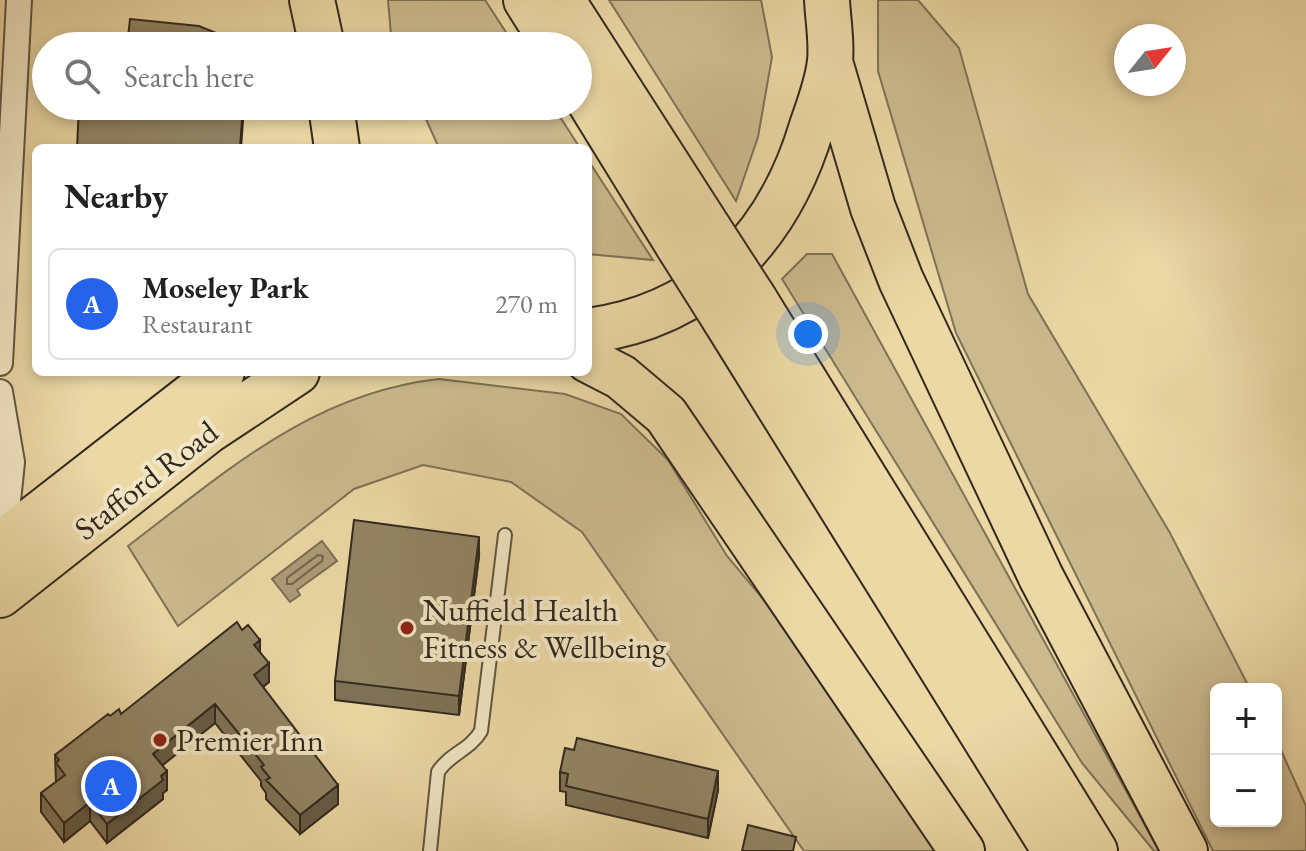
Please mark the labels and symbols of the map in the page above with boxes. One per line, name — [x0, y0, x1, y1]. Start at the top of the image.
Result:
north arrow — [1114, 24, 1186, 96]
your location — [788, 314, 828, 354]
street label: Stafford Road — [66, 410, 227, 549]
place label: Nuffield Health Fitness & Wellbeing — [423, 589, 667, 668]
marker: Nuffield Health Fitness & Wellbeing — [398, 619, 416, 637]
place label: Premier Inn — [176, 719, 324, 761]
marker: Premier Inn — [151, 731, 169, 749]
pin: A — [85, 756, 137, 816]

